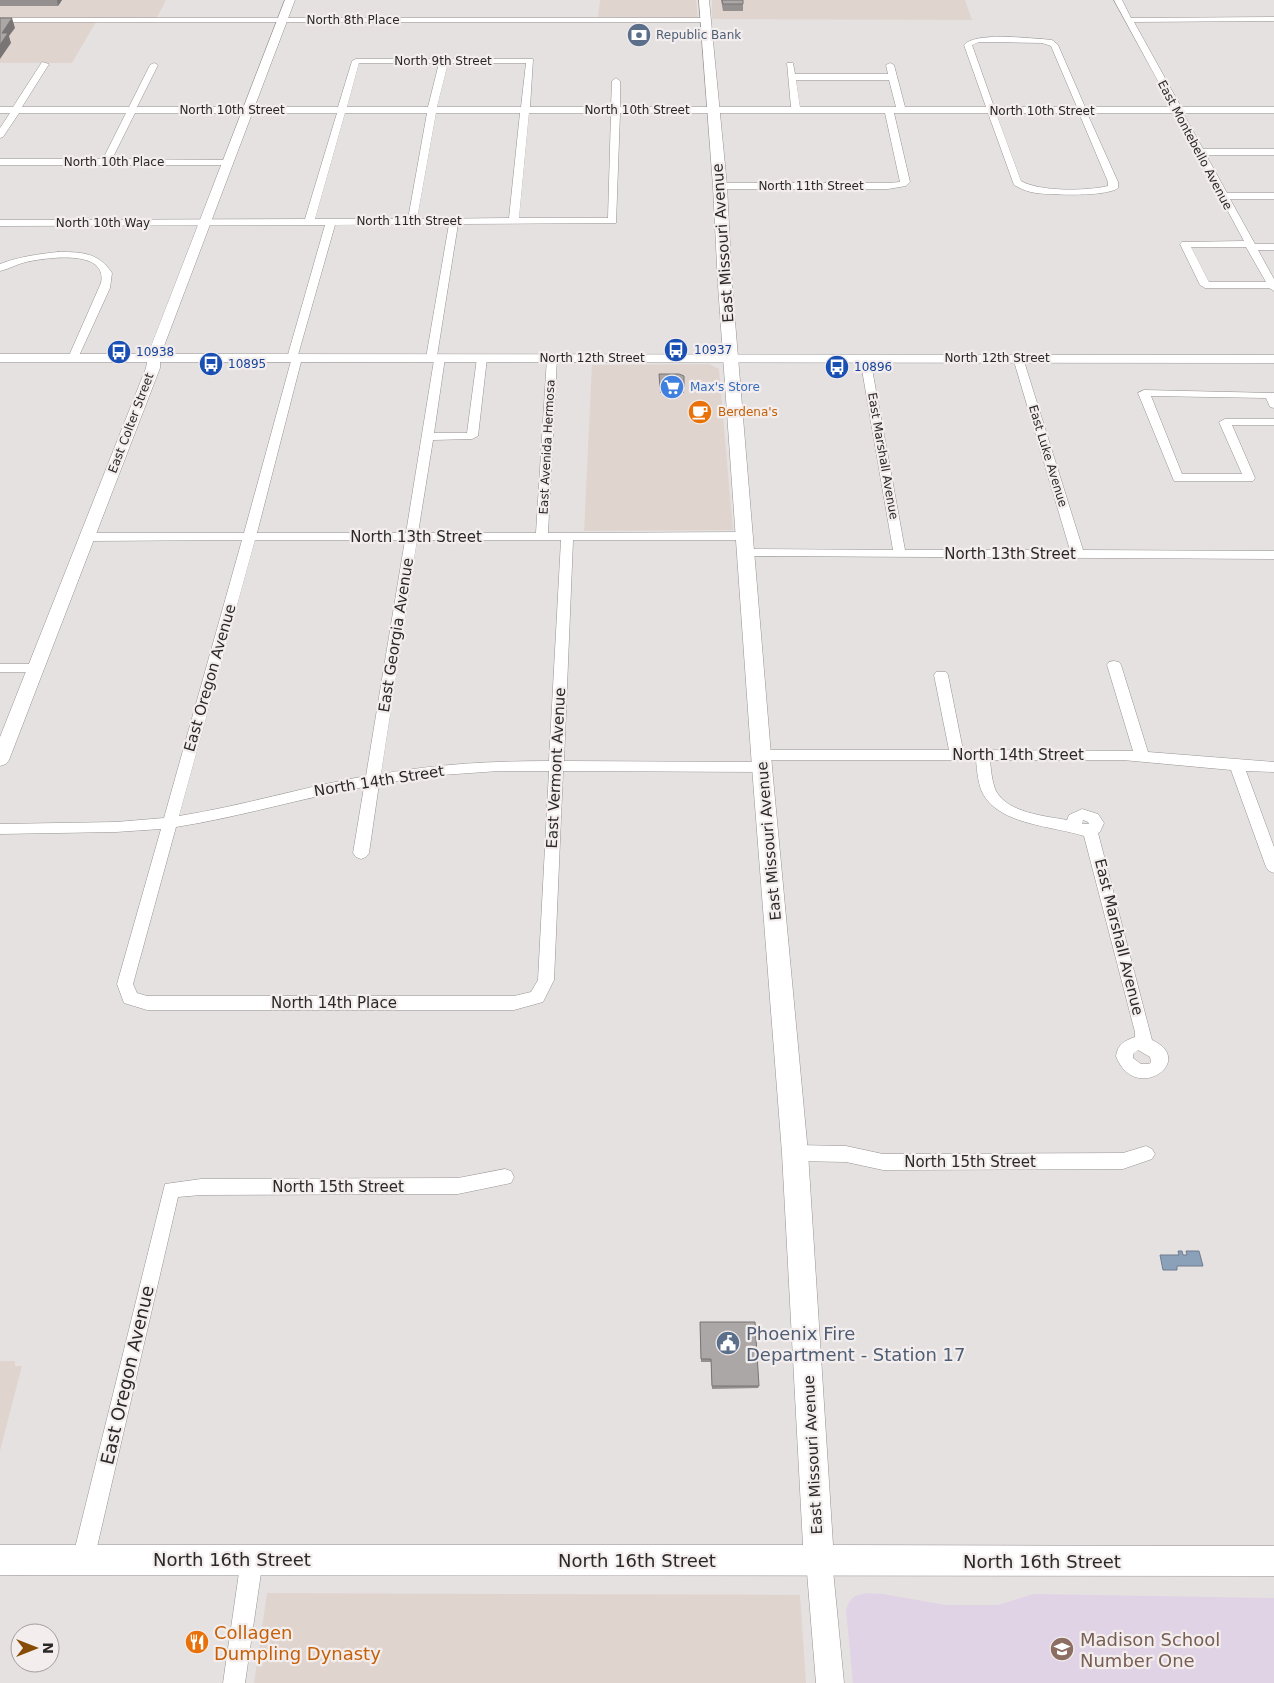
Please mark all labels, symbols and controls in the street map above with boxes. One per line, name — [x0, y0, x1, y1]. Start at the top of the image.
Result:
street label: North 8th Place — [306, 13, 400, 27]
bank icon: Republic Bank — [626, 22, 652, 48]
place label: Republic Bank — [656, 28, 741, 42]
street label: North 9th Street — [394, 54, 492, 68]
street label: East Montebello Avenue — [1155, 78, 1235, 212]
street label: North 10th Street — [179, 103, 285, 117]
street label: North 10th Street — [584, 103, 690, 117]
street label: North 10th Street — [989, 104, 1095, 118]
street label: North 10th Place — [64, 155, 164, 169]
street label: East Missouri Avenue — [708, 163, 738, 323]
street label: North 11th Street — [758, 179, 864, 193]
street label: North 11th Street — [356, 214, 462, 228]
street label: North 10th Way — [56, 216, 150, 230]
bus stop icon: 10937 — [663, 337, 689, 363]
bus stop icon: 10938 — [106, 339, 132, 365]
place label: 10937 — [694, 343, 732, 357]
place label: 10938 — [136, 345, 174, 359]
bus stop icon: 10895 — [198, 351, 224, 377]
street label: North 12th Street — [539, 351, 645, 365]
street label: North 12th Street — [944, 351, 1050, 365]
bus stop icon: 10896 — [824, 354, 850, 380]
place label: 10895 — [228, 357, 266, 371]
place label: 10896 — [854, 360, 892, 374]
street label: East Colter Street — [105, 371, 157, 475]
supermarket icon: Max's Store — [659, 374, 685, 400]
street label: East Avenida Hermosa — [536, 379, 558, 515]
place label: Max's Store — [690, 380, 760, 394]
street label: East Marshall Avenue — [865, 391, 901, 521]
cafe icon: Berdena's — [687, 399, 713, 425]
street label: East Luke Avenue — [1026, 403, 1070, 509]
place label: Berdena's — [718, 405, 778, 419]
street label: North 13th Street — [350, 528, 482, 546]
street label: North 13th Street — [944, 545, 1076, 563]
street label: East Georgia Avenue — [375, 556, 417, 714]
street label: East Oregon Avenue — [180, 602, 240, 754]
street label: East Vermont Avenue — [543, 687, 569, 849]
street label: North 14th Street — [952, 746, 1084, 764]
street label: East Missouri Avenue — [753, 761, 785, 921]
street label: North 14th Street — [313, 762, 445, 800]
street label: East Marshall Avenue — [1091, 857, 1147, 1017]
street label: North 14th Place — [271, 994, 397, 1012]
street label: North 15th Street — [904, 1153, 1036, 1171]
street label: North 15th Street — [272, 1178, 404, 1196]
street label: East Oregon Avenue — [96, 1283, 158, 1467]
place label: Phoenix Fire Department - Station 17 — [746, 1323, 965, 1365]
public building icon: Phoenix Fire Department - Station 17 — [715, 1330, 741, 1356]
street label: East Missouri Avenue — [800, 1375, 826, 1535]
street label: North 16th Street — [153, 1549, 311, 1570]
street label: North 16th Street — [558, 1550, 716, 1571]
street label: North 16th Street — [963, 1551, 1121, 1572]
place label: Collagen Dumpling Dynasty — [214, 1622, 381, 1664]
north arrow — [10, 1623, 60, 1673]
restaurant icon: Collagen Dumpling Dynasty — [184, 1629, 210, 1655]
place label: Madison School Number One — [1080, 1629, 1220, 1671]
school or university icon: Madison School Number One — [1049, 1636, 1075, 1662]
text: N — [40, 1642, 56, 1654]

